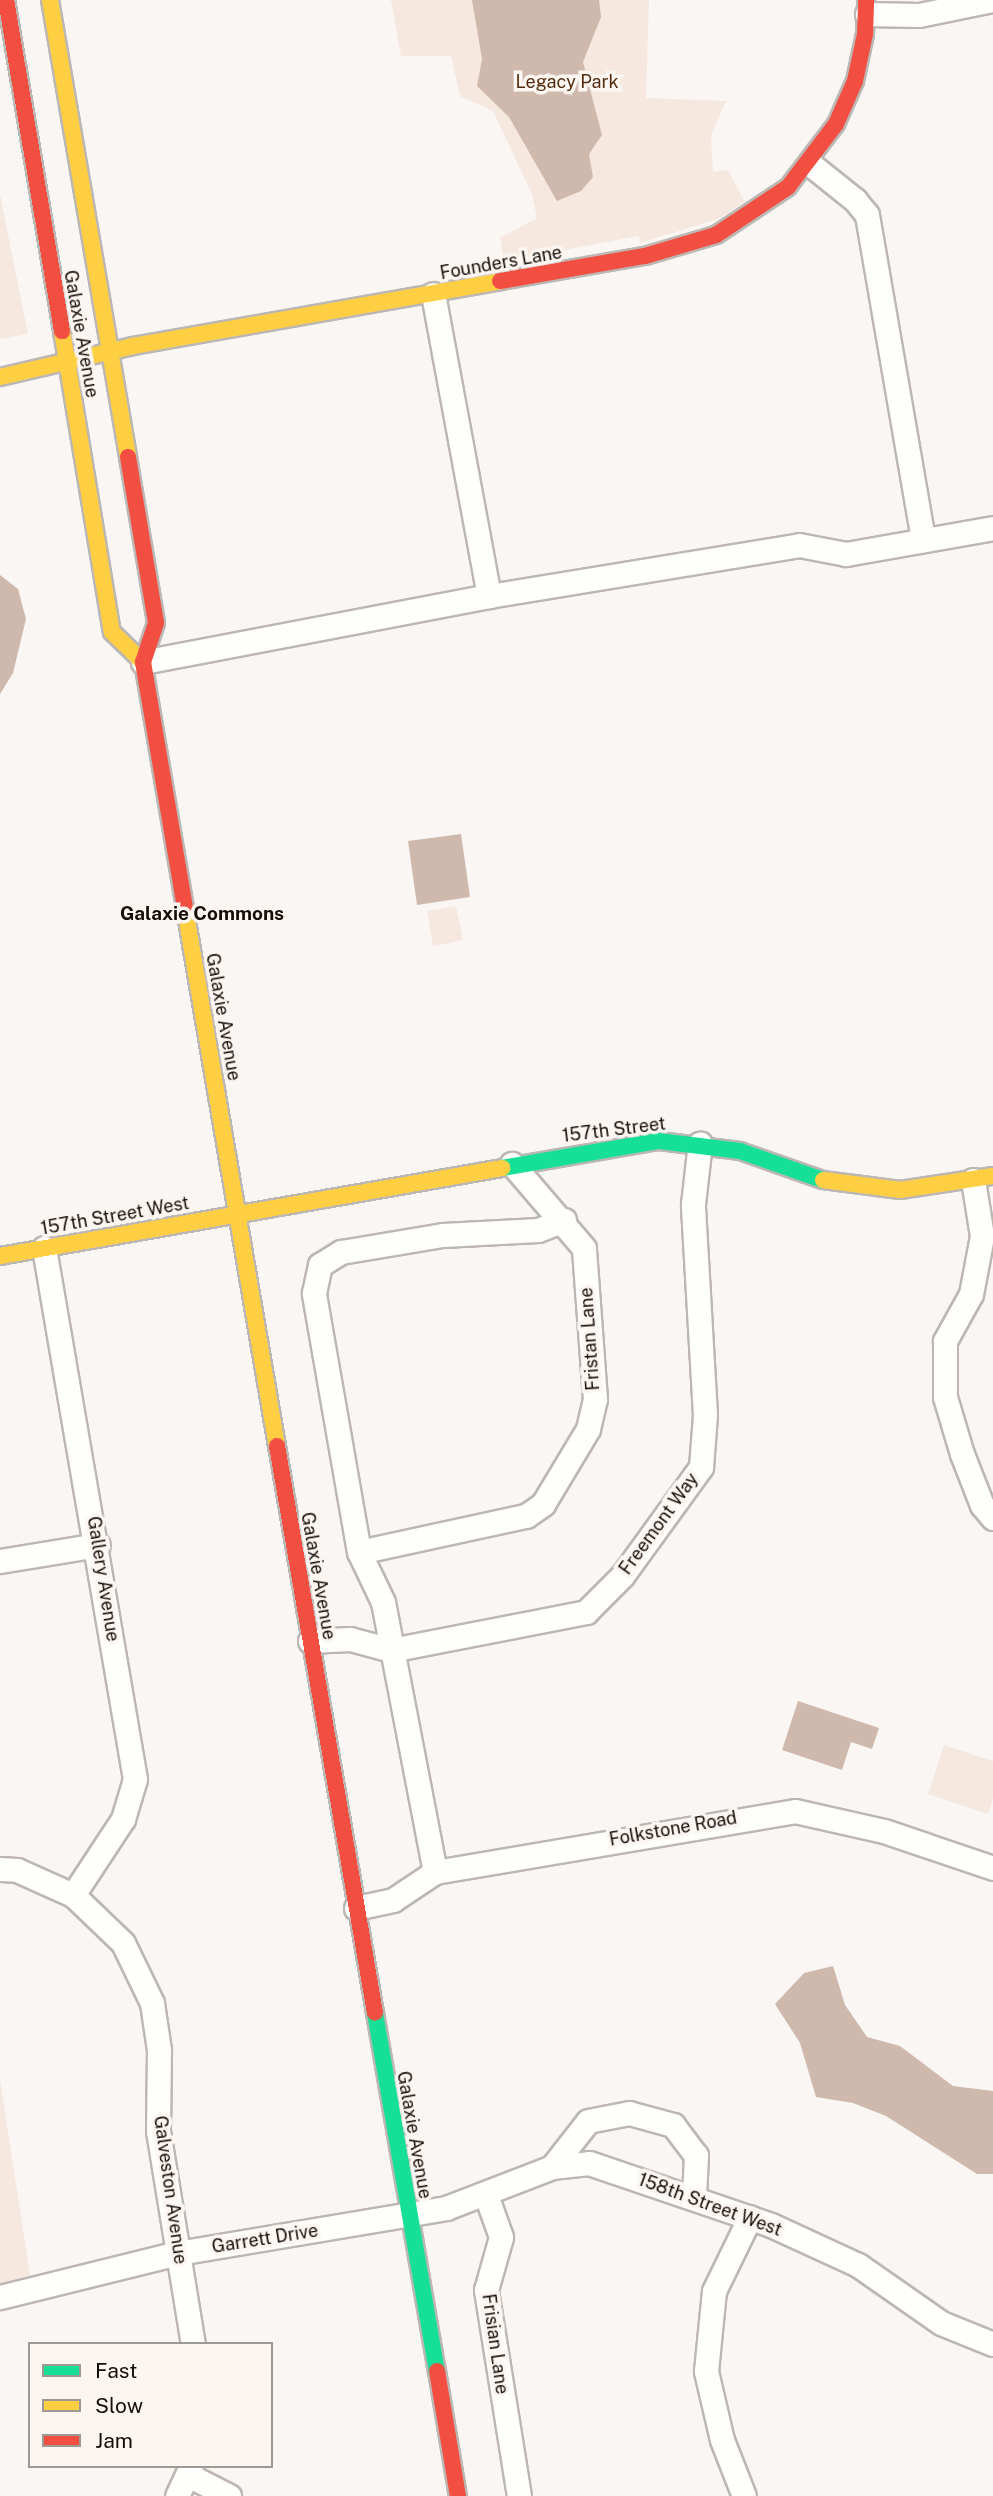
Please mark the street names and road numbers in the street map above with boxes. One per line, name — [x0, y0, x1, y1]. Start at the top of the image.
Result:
street label: Founders Lane — [438, 242, 564, 284]
street label: Galaxie Avenue — [59, 268, 103, 400]
street label: Galaxie Avenue — [201, 951, 245, 1083]
street label: 157th Street — [561, 1113, 667, 1147]
street label: 157th Street West — [39, 1192, 191, 1240]
street label: Fristan Lane — [576, 1287, 604, 1391]
street label: Freemont Way — [615, 1469, 703, 1579]
street label: Galaxie Avenue — [296, 1510, 340, 1642]
street label: Gallery Avenue — [82, 1515, 124, 1643]
street label: Folkstone Road — [607, 1807, 739, 1851]
street label: Galaxie Avenue — [392, 2069, 436, 2201]
street label: Galveston Avenue — [149, 2114, 191, 2266]
street label: 158th Street West — [635, 2169, 785, 2241]
street label: Garrett Drive — [210, 2220, 320, 2258]
street label: Frisian Lane — [477, 2292, 513, 2396]

